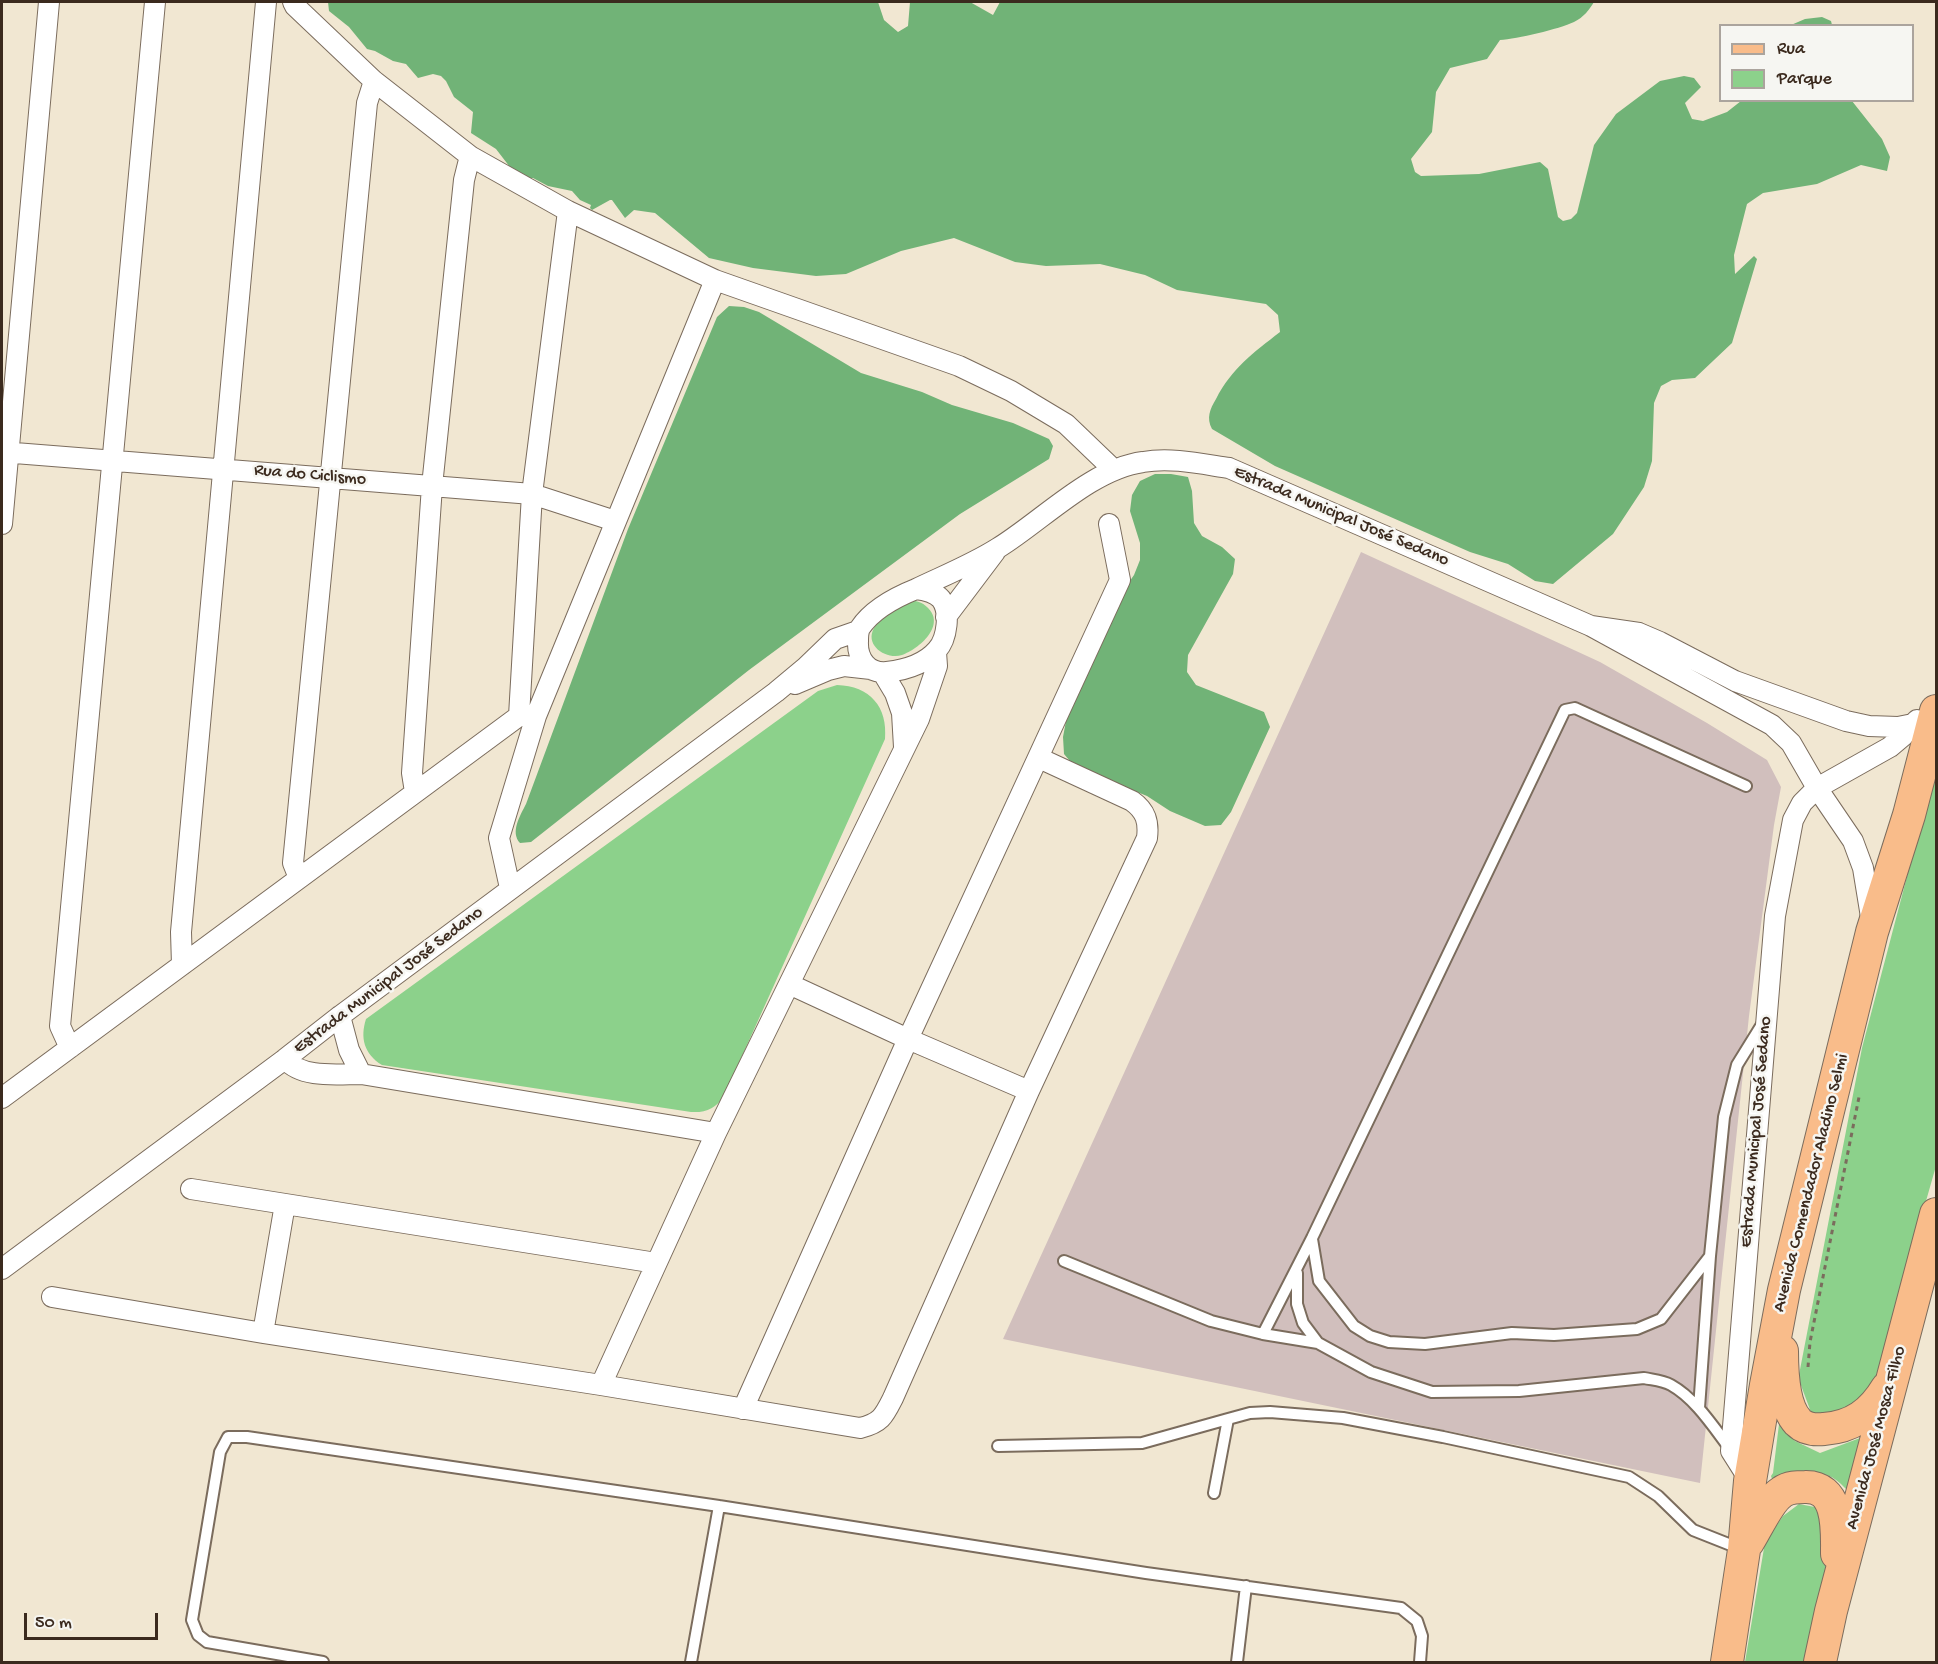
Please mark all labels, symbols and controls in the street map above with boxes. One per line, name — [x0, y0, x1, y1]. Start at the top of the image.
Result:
legend — [1719, 24, 1914, 102]
text: Rua — [1777, 39, 1805, 60]
text: Parque — [1777, 69, 1832, 90]
street label: Rua do Ciclismo — [253, 460, 367, 492]
street label: Estrada Municipal José Sedano — [1230, 462, 1452, 572]
street label: Estrada Municipal José Sedano — [290, 903, 488, 1059]
street label: Estrada Municipal José Sedano — [1736, 1016, 1778, 1248]
street label: Avenida Comendador Aladino Selmi — [1769, 1052, 1855, 1314]
street label: Avenida José Mosca Filho — [1842, 1344, 1912, 1532]
scale bar — [27, 1601, 160, 1639]
text: 50 m — [35, 1613, 72, 1634]

